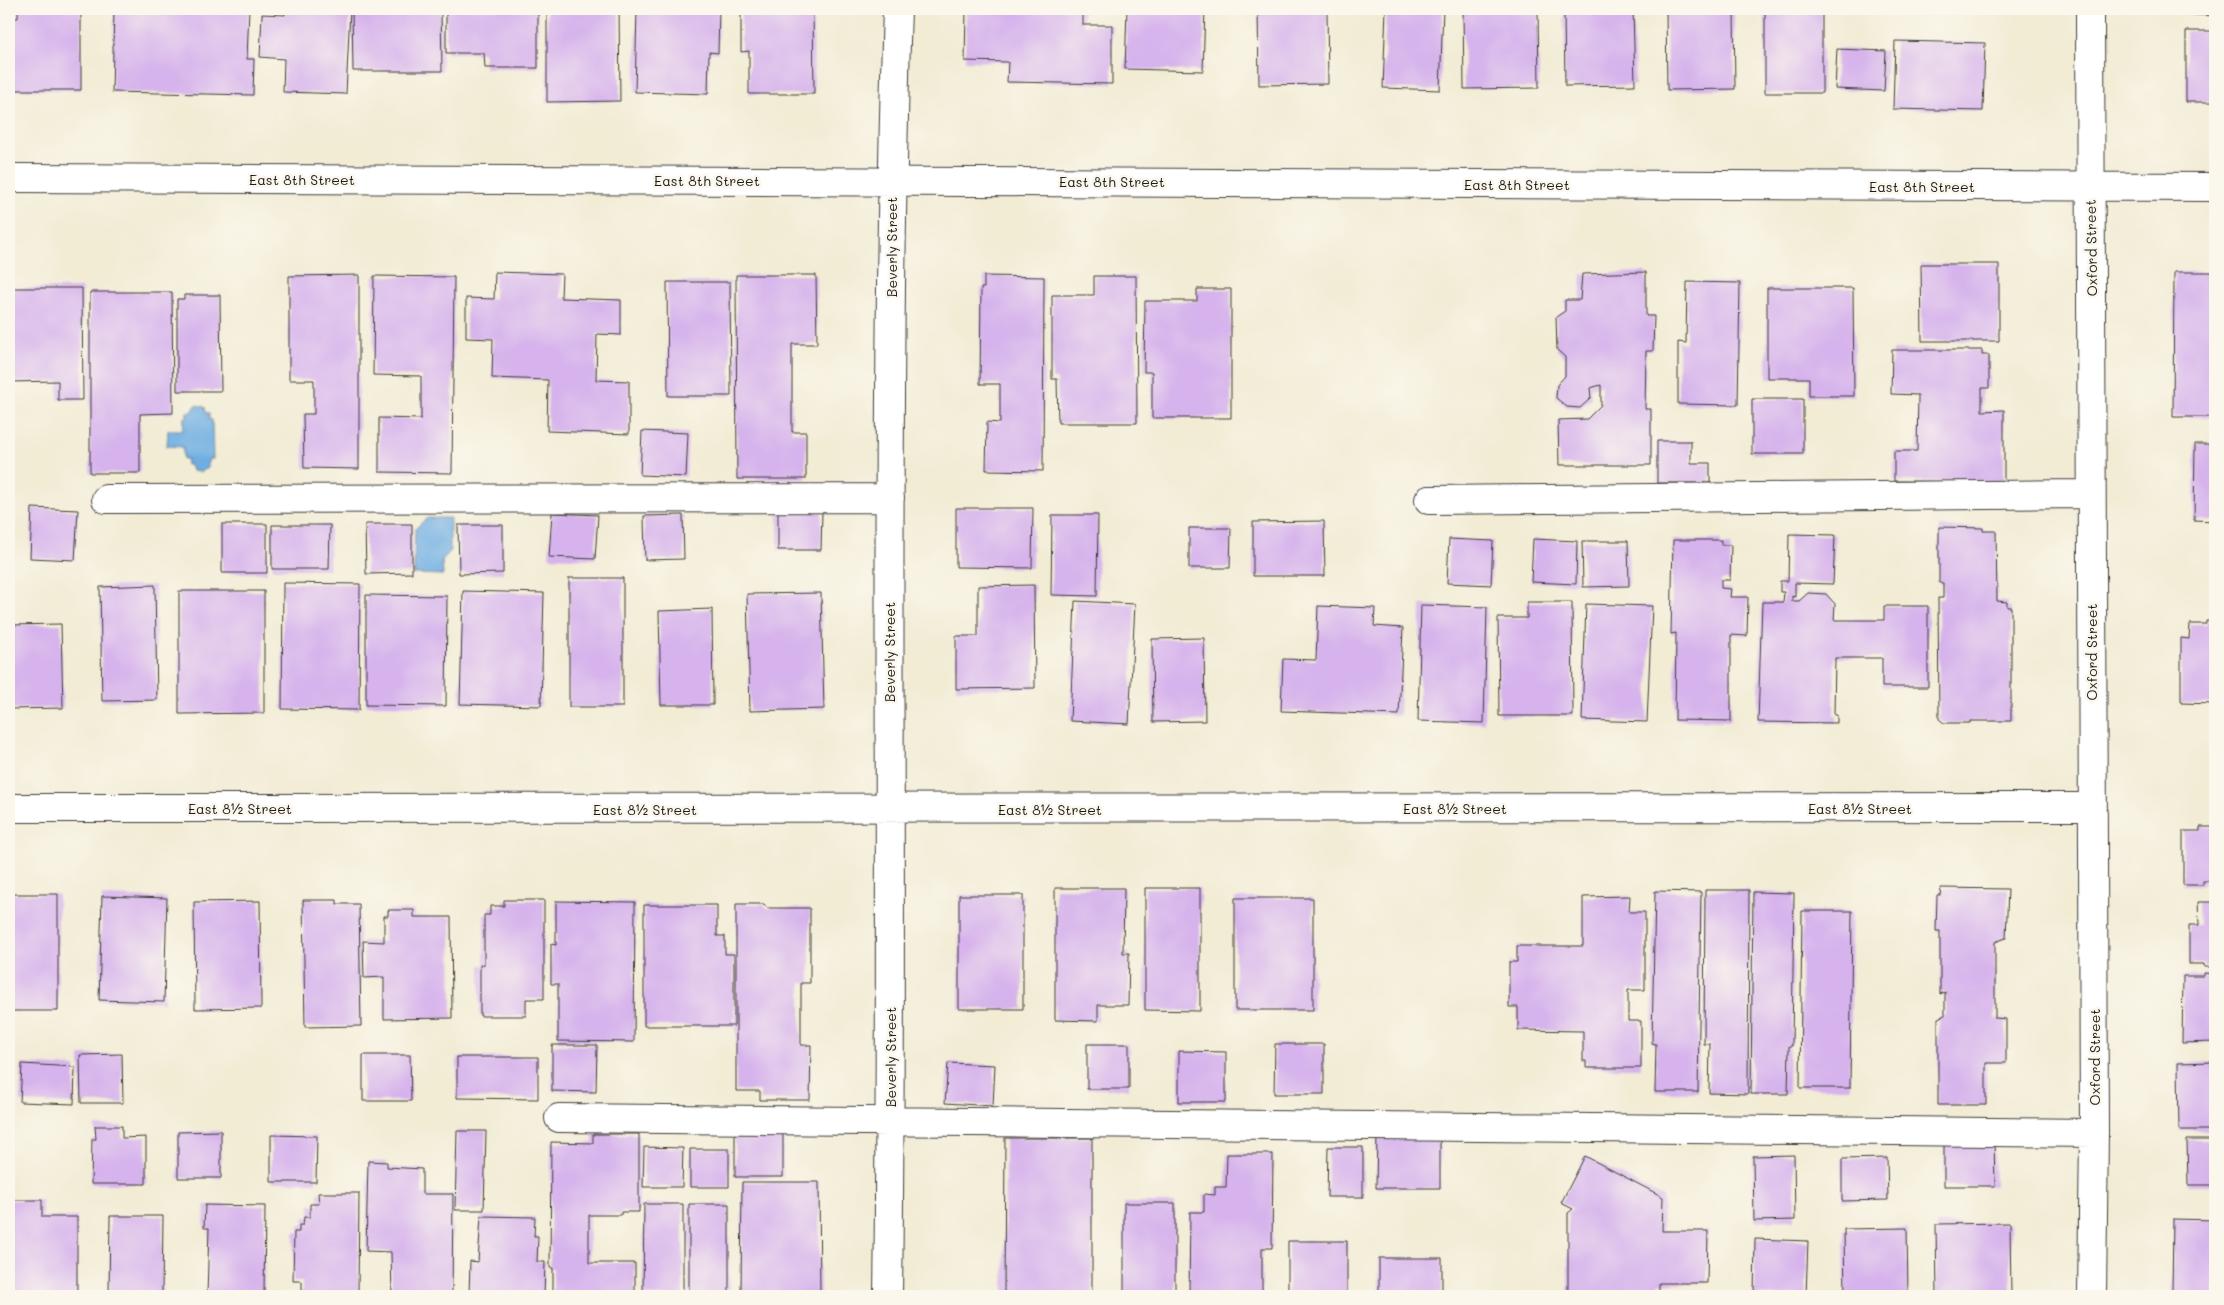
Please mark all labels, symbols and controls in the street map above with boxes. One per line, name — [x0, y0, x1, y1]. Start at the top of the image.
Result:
street label: East 8th Street — [249, 170, 355, 189]
street label: East 8th Street — [654, 171, 760, 190]
street label: East 8th Street — [1059, 172, 1165, 191]
street label: East 8th Street — [1464, 175, 1570, 194]
street label: East 8th Street — [1869, 177, 1975, 196]
street label: Beverly Street — [882, 197, 901, 297]
street label: Oxford Street — [2081, 199, 2101, 297]
street label: Beverly Street — [880, 602, 899, 702]
street label: Oxford Street — [2082, 604, 2101, 700]
street label: East 8½ Street — [188, 799, 292, 818]
street label: East 8½ Street — [1403, 799, 1507, 818]
street label: East 8½ Street — [1808, 799, 1912, 818]
street label: East 8½ Street — [593, 800, 697, 819]
street label: East 8½ Street — [998, 800, 1102, 819]
street label: Beverly Street — [881, 1007, 900, 1107]
street label: Oxford Street — [2085, 1009, 2104, 1105]

